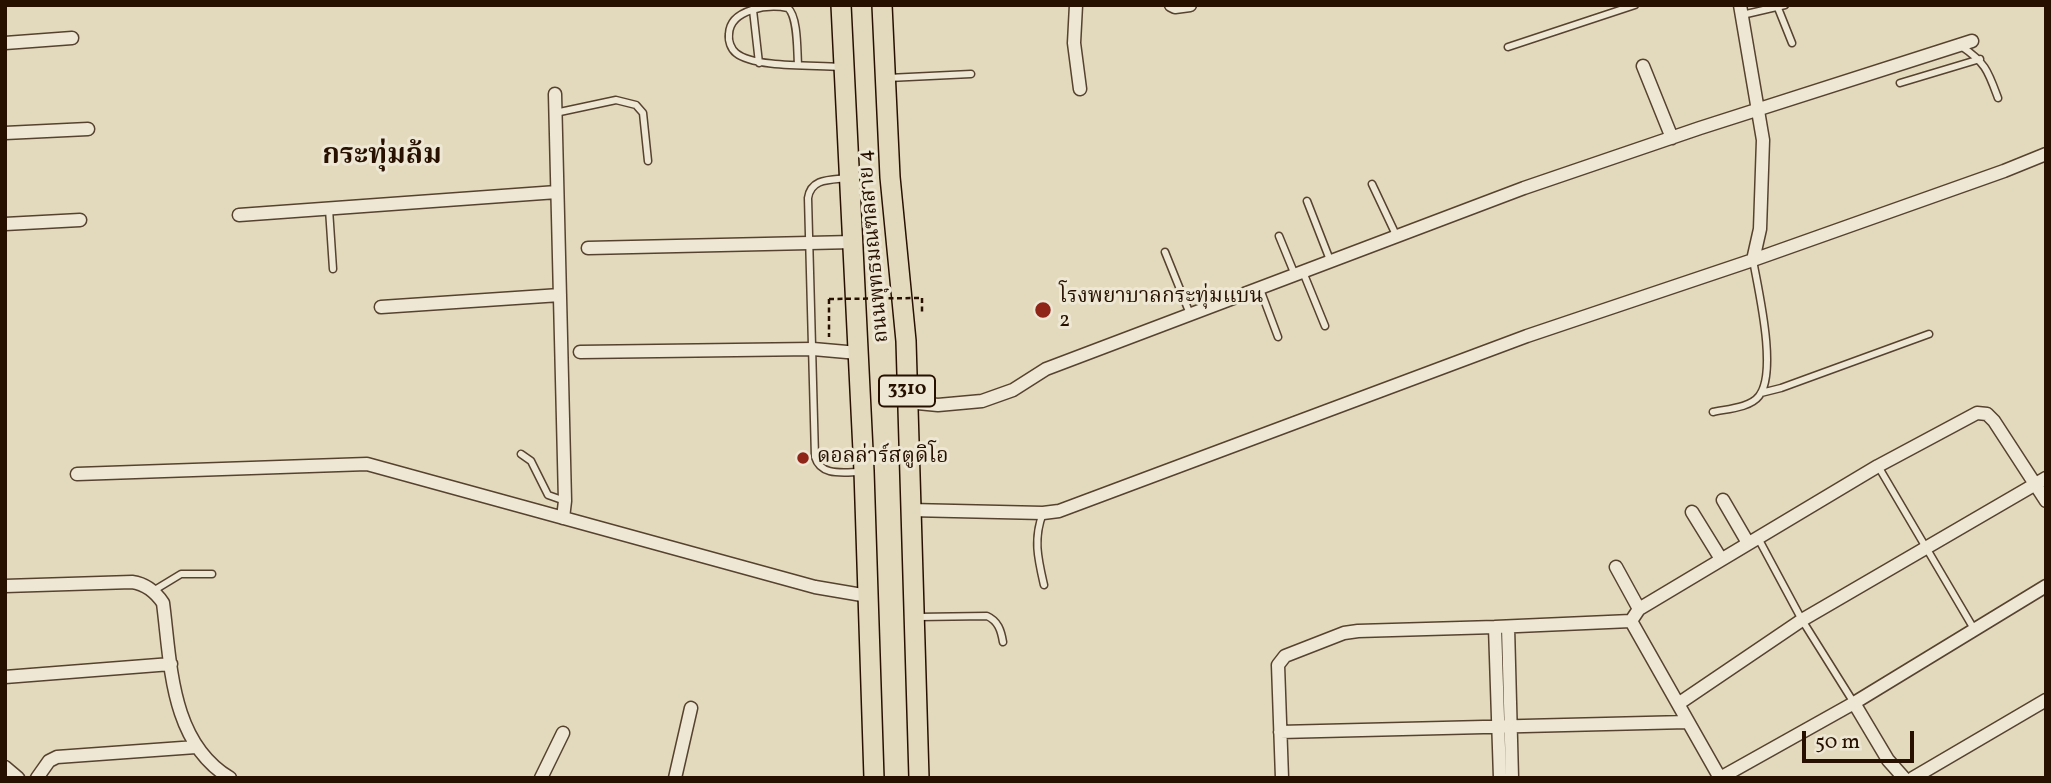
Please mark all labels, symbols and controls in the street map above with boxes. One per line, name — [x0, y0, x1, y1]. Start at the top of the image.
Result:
district label: กระทุ่มล้ม — [322, 141, 442, 175]
street label: ถนนพุทธมณฑลสาย 4 — [854, 148, 896, 344]
place label: โรงพยาบาลกระทุ่มแบน 2 — [1059, 285, 1263, 335]
marker: โรงพยาบาลกระทุ่มแบน 2 — [1033, 300, 1053, 320]
road number: 3310 — [879, 376, 935, 406]
place label: ดอลล่าร์สตูดิโอ — [817, 445, 948, 471]
marker: ดอลล่าร์สตูดิโอ — [795, 450, 811, 466]
scale bar — [1806, 716, 1918, 760]
text: 50 m — [1815, 728, 1860, 757]

